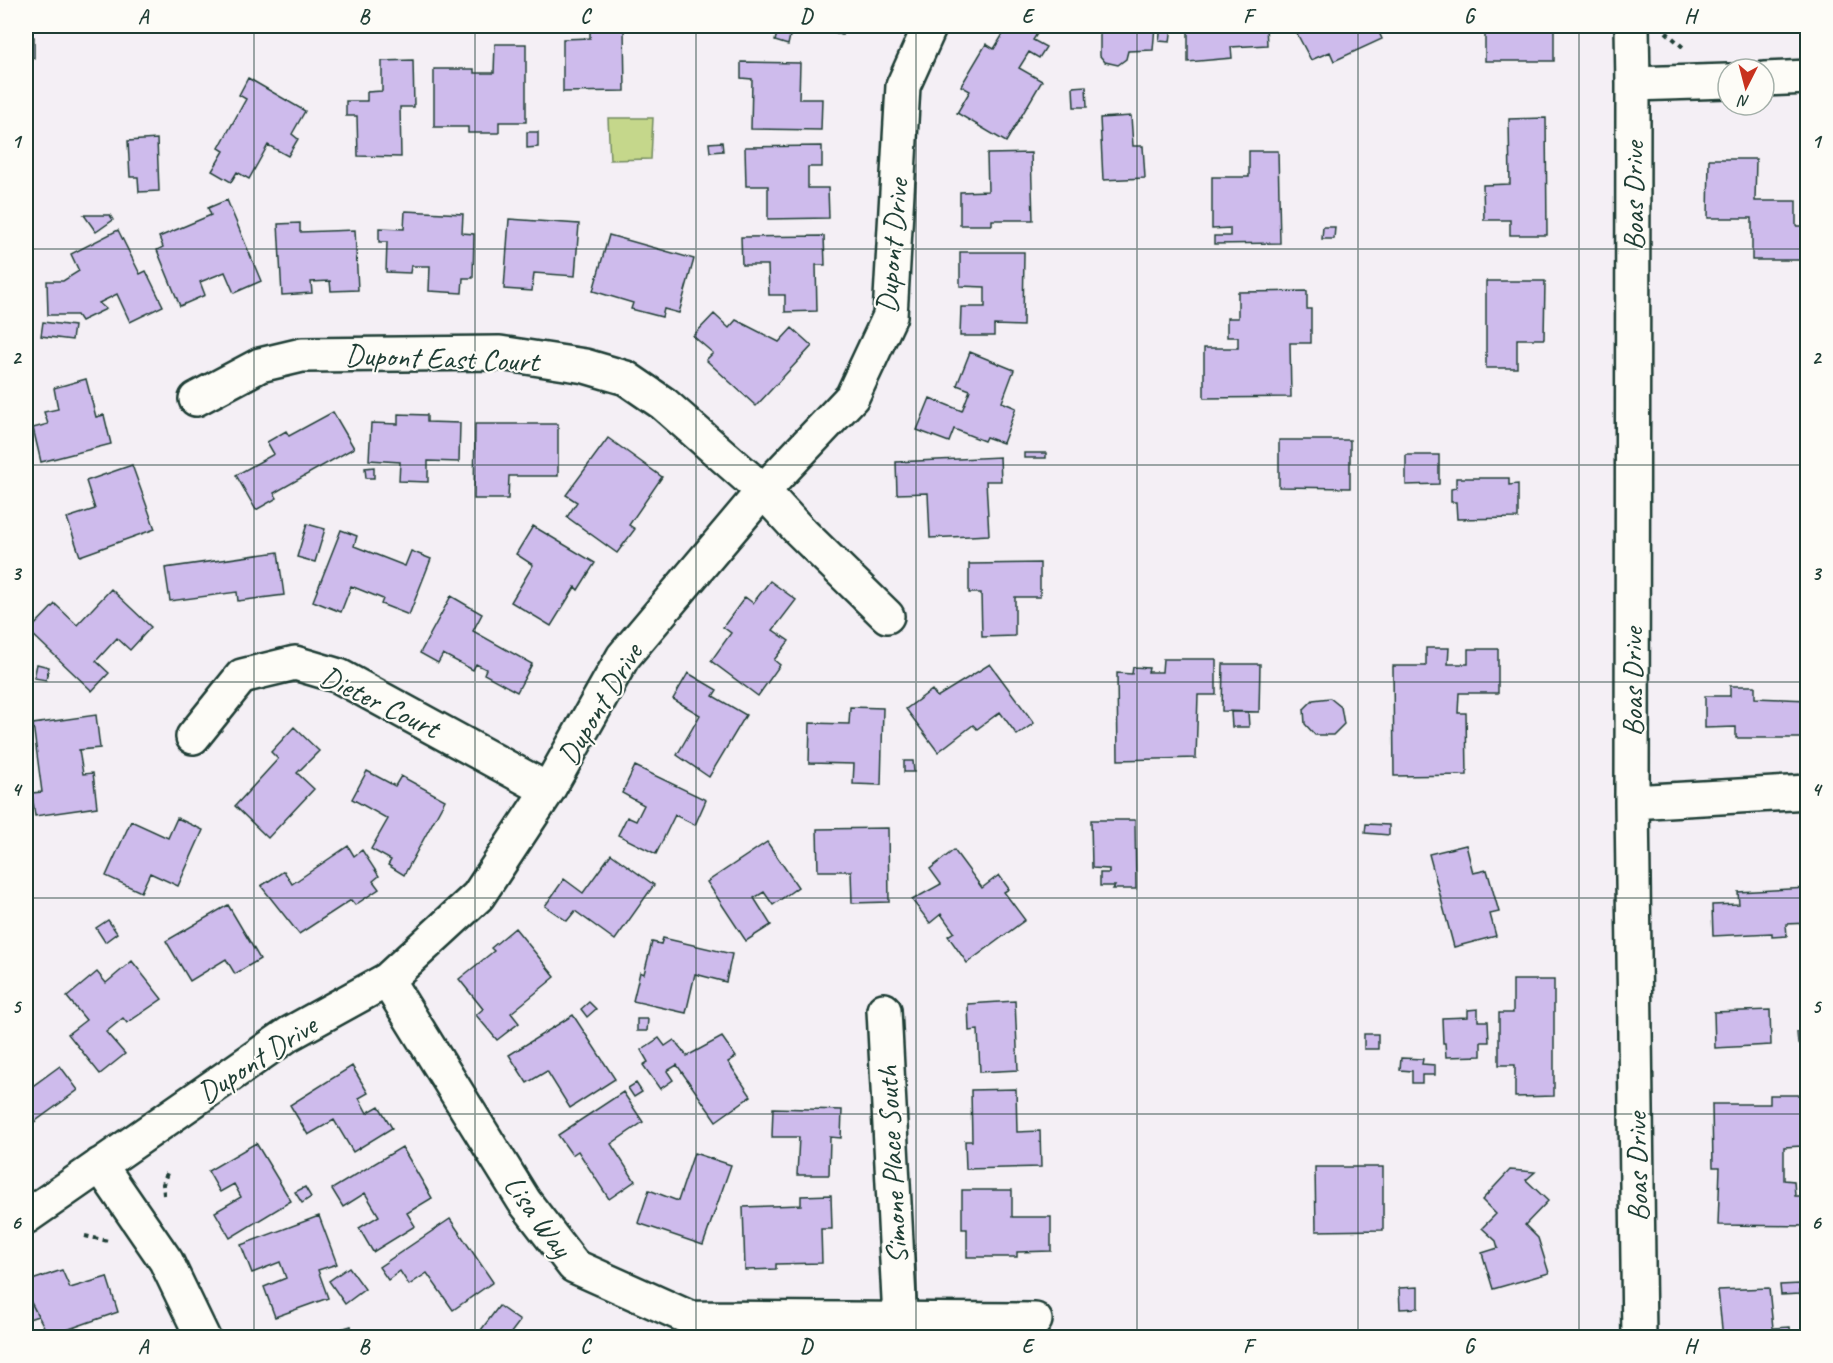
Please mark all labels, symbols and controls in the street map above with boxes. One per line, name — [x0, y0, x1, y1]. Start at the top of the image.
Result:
text: A — [138, 4, 150, 29]
text: B — [359, 4, 371, 29]
text: C — [580, 4, 592, 29]
text: D — [800, 4, 814, 29]
text: E — [1022, 4, 1036, 29]
text: F — [1243, 4, 1257, 29]
text: G — [1464, 4, 1477, 29]
text: H — [1684, 4, 1699, 29]
north arrow — [1716, 57, 1776, 117]
text: N — [1735, 90, 1751, 111]
text: 1 — [12, 129, 23, 154]
text: 1 — [1812, 129, 1823, 154]
street label: Boas Drive — [1614, 139, 1652, 251]
street label: Dupont Drive — [867, 175, 917, 315]
street label: Dupont East Court — [345, 336, 542, 380]
text: 2 — [12, 345, 23, 370]
text: 2 — [1812, 345, 1823, 370]
text: 3 — [12, 561, 23, 586]
text: 3 — [1812, 561, 1823, 586]
street label: Boas Drive — [1613, 625, 1651, 737]
street label: Dupont Drive — [549, 635, 652, 772]
street label: Dieter Court — [314, 657, 448, 748]
text: 4 — [12, 777, 24, 802]
text: 4 — [1812, 777, 1824, 802]
text: 5 — [12, 994, 23, 1019]
text: 5 — [1812, 994, 1823, 1019]
street label: Dupont Drive — [190, 1005, 326, 1112]
street label: Simone Place South — [868, 1065, 916, 1265]
street label: Boas Drive — [1617, 1110, 1657, 1222]
street label: Lisa Way — [495, 1167, 582, 1266]
text: 6 — [11, 1210, 22, 1235]
text: 6 — [1811, 1210, 1822, 1235]
text: A — [138, 1334, 150, 1359]
text: B — [359, 1334, 371, 1359]
text: C — [580, 1334, 592, 1359]
text: D — [800, 1334, 814, 1359]
text: E — [1022, 1334, 1036, 1359]
text: F — [1243, 1334, 1257, 1359]
text: G — [1464, 1334, 1477, 1359]
text: H — [1684, 1334, 1699, 1359]

